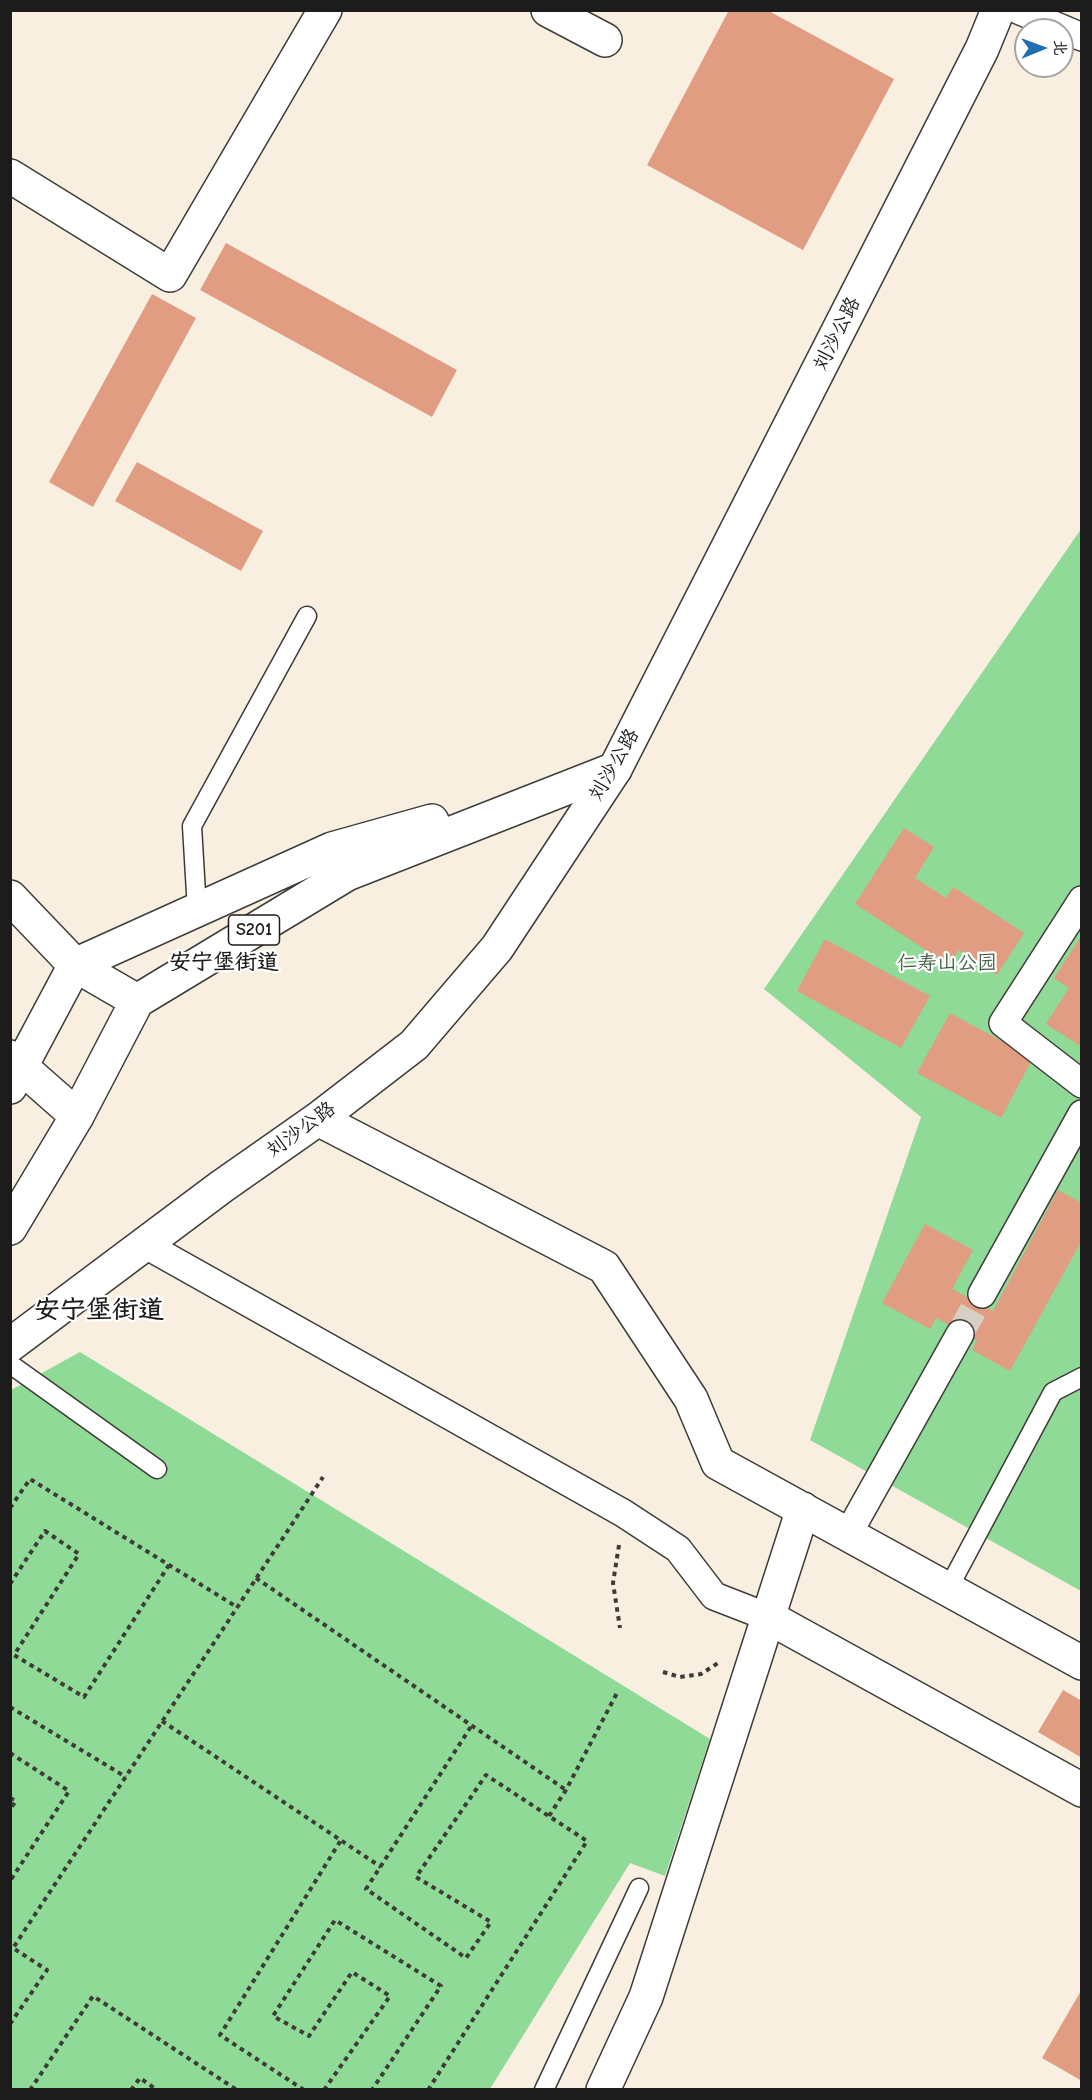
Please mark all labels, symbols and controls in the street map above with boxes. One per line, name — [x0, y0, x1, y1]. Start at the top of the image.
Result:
north arrow — [1014, 18, 1074, 78]
text: 北 — [1051, 40, 1069, 56]
street label: 刘沙公路 — [808, 293, 866, 375]
street label: 刘沙公路 — [584, 724, 644, 806]
road number: S201 — [228, 915, 280, 945]
district label: 安宁堡街道 — [169, 950, 279, 976]
park label: 仁寿山公园 — [897, 951, 997, 975]
street label: 刘沙公路 — [262, 1097, 340, 1163]
district label: 安宁堡街道 — [34, 1295, 164, 1327]

